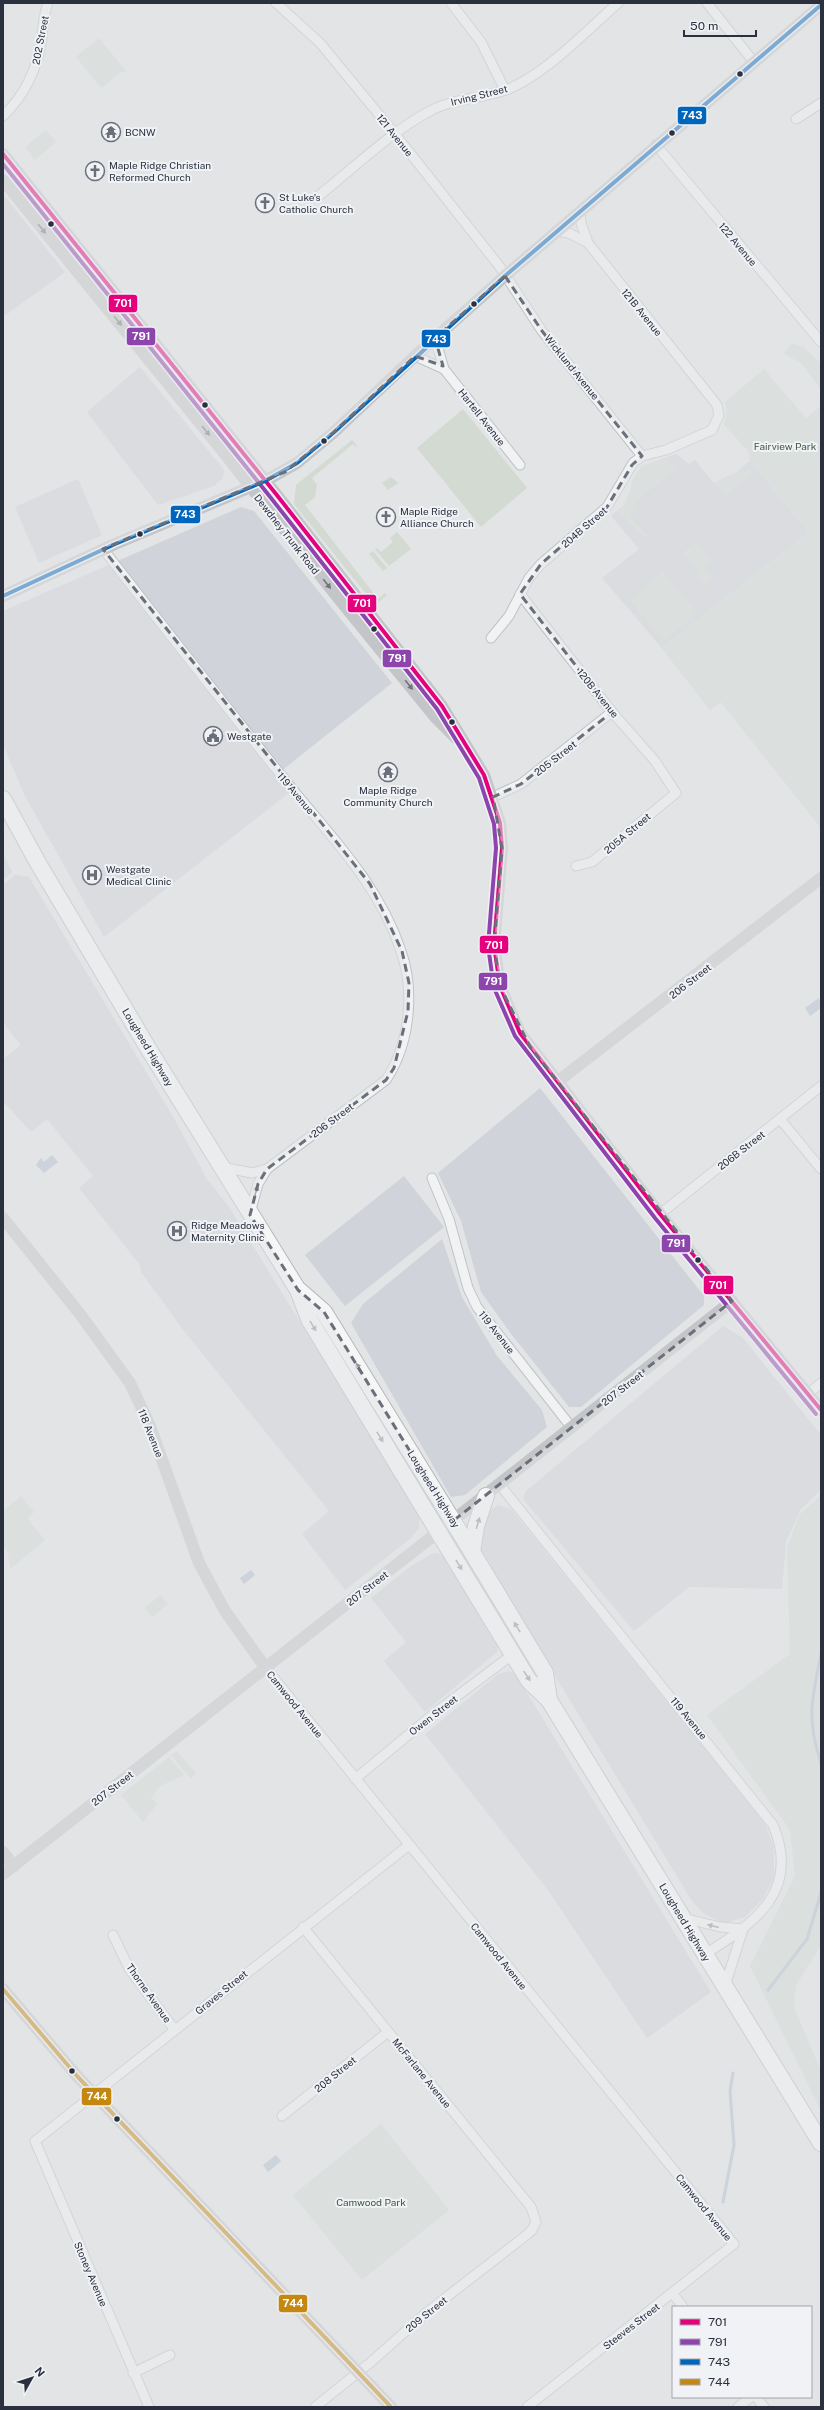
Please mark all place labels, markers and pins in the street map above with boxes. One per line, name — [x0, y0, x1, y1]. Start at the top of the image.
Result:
unlabelled marker — [735, 69, 745, 79]
temple icon: BCNW — [100, 121, 122, 143]
place label: BCNW — [125, 126, 156, 138]
unlabelled marker — [667, 128, 677, 138]
place label: Maple Ridge Christian Reformed Church — [109, 159, 211, 183]
church icon: Maple Ridge Christian Reformed Church — [84, 160, 106, 182]
place label: St Luke's Catholic Church — [279, 191, 353, 215]
church icon: St Luke's Catholic Church — [254, 192, 276, 214]
unlabelled marker — [46, 219, 56, 229]
unlabelled marker — [469, 299, 479, 309]
unlabelled marker — [200, 400, 210, 410]
unlabelled marker — [319, 436, 329, 446]
place label: Maple Ridge Alliance Church — [400, 505, 474, 529]
church icon: Maple Ridge Alliance Church — [375, 506, 397, 528]
unlabelled marker — [135, 529, 145, 539]
unlabelled marker — [369, 624, 379, 634]
unlabelled marker — [447, 717, 457, 727]
public building icon: Westgate — [202, 725, 224, 747]
place label: Westgate — [227, 730, 272, 742]
temple icon: Maple Ridge Community Church — [377, 761, 399, 783]
place label: Maple Ridge Community Church — [343, 784, 433, 808]
place label: Westgate Medical Clinic — [106, 863, 171, 887]
hospital icon: Westgate Medical Clinic — [81, 864, 103, 886]
place label: Ridge Meadows Maternity Clinic — [191, 1219, 264, 1243]
hospital icon: Ridge Meadows Maternity Clinic — [166, 1220, 188, 1242]
unlabelled marker — [693, 1255, 703, 1265]
unlabelled marker — [67, 2066, 77, 2076]
unlabelled marker — [112, 2114, 122, 2124]

